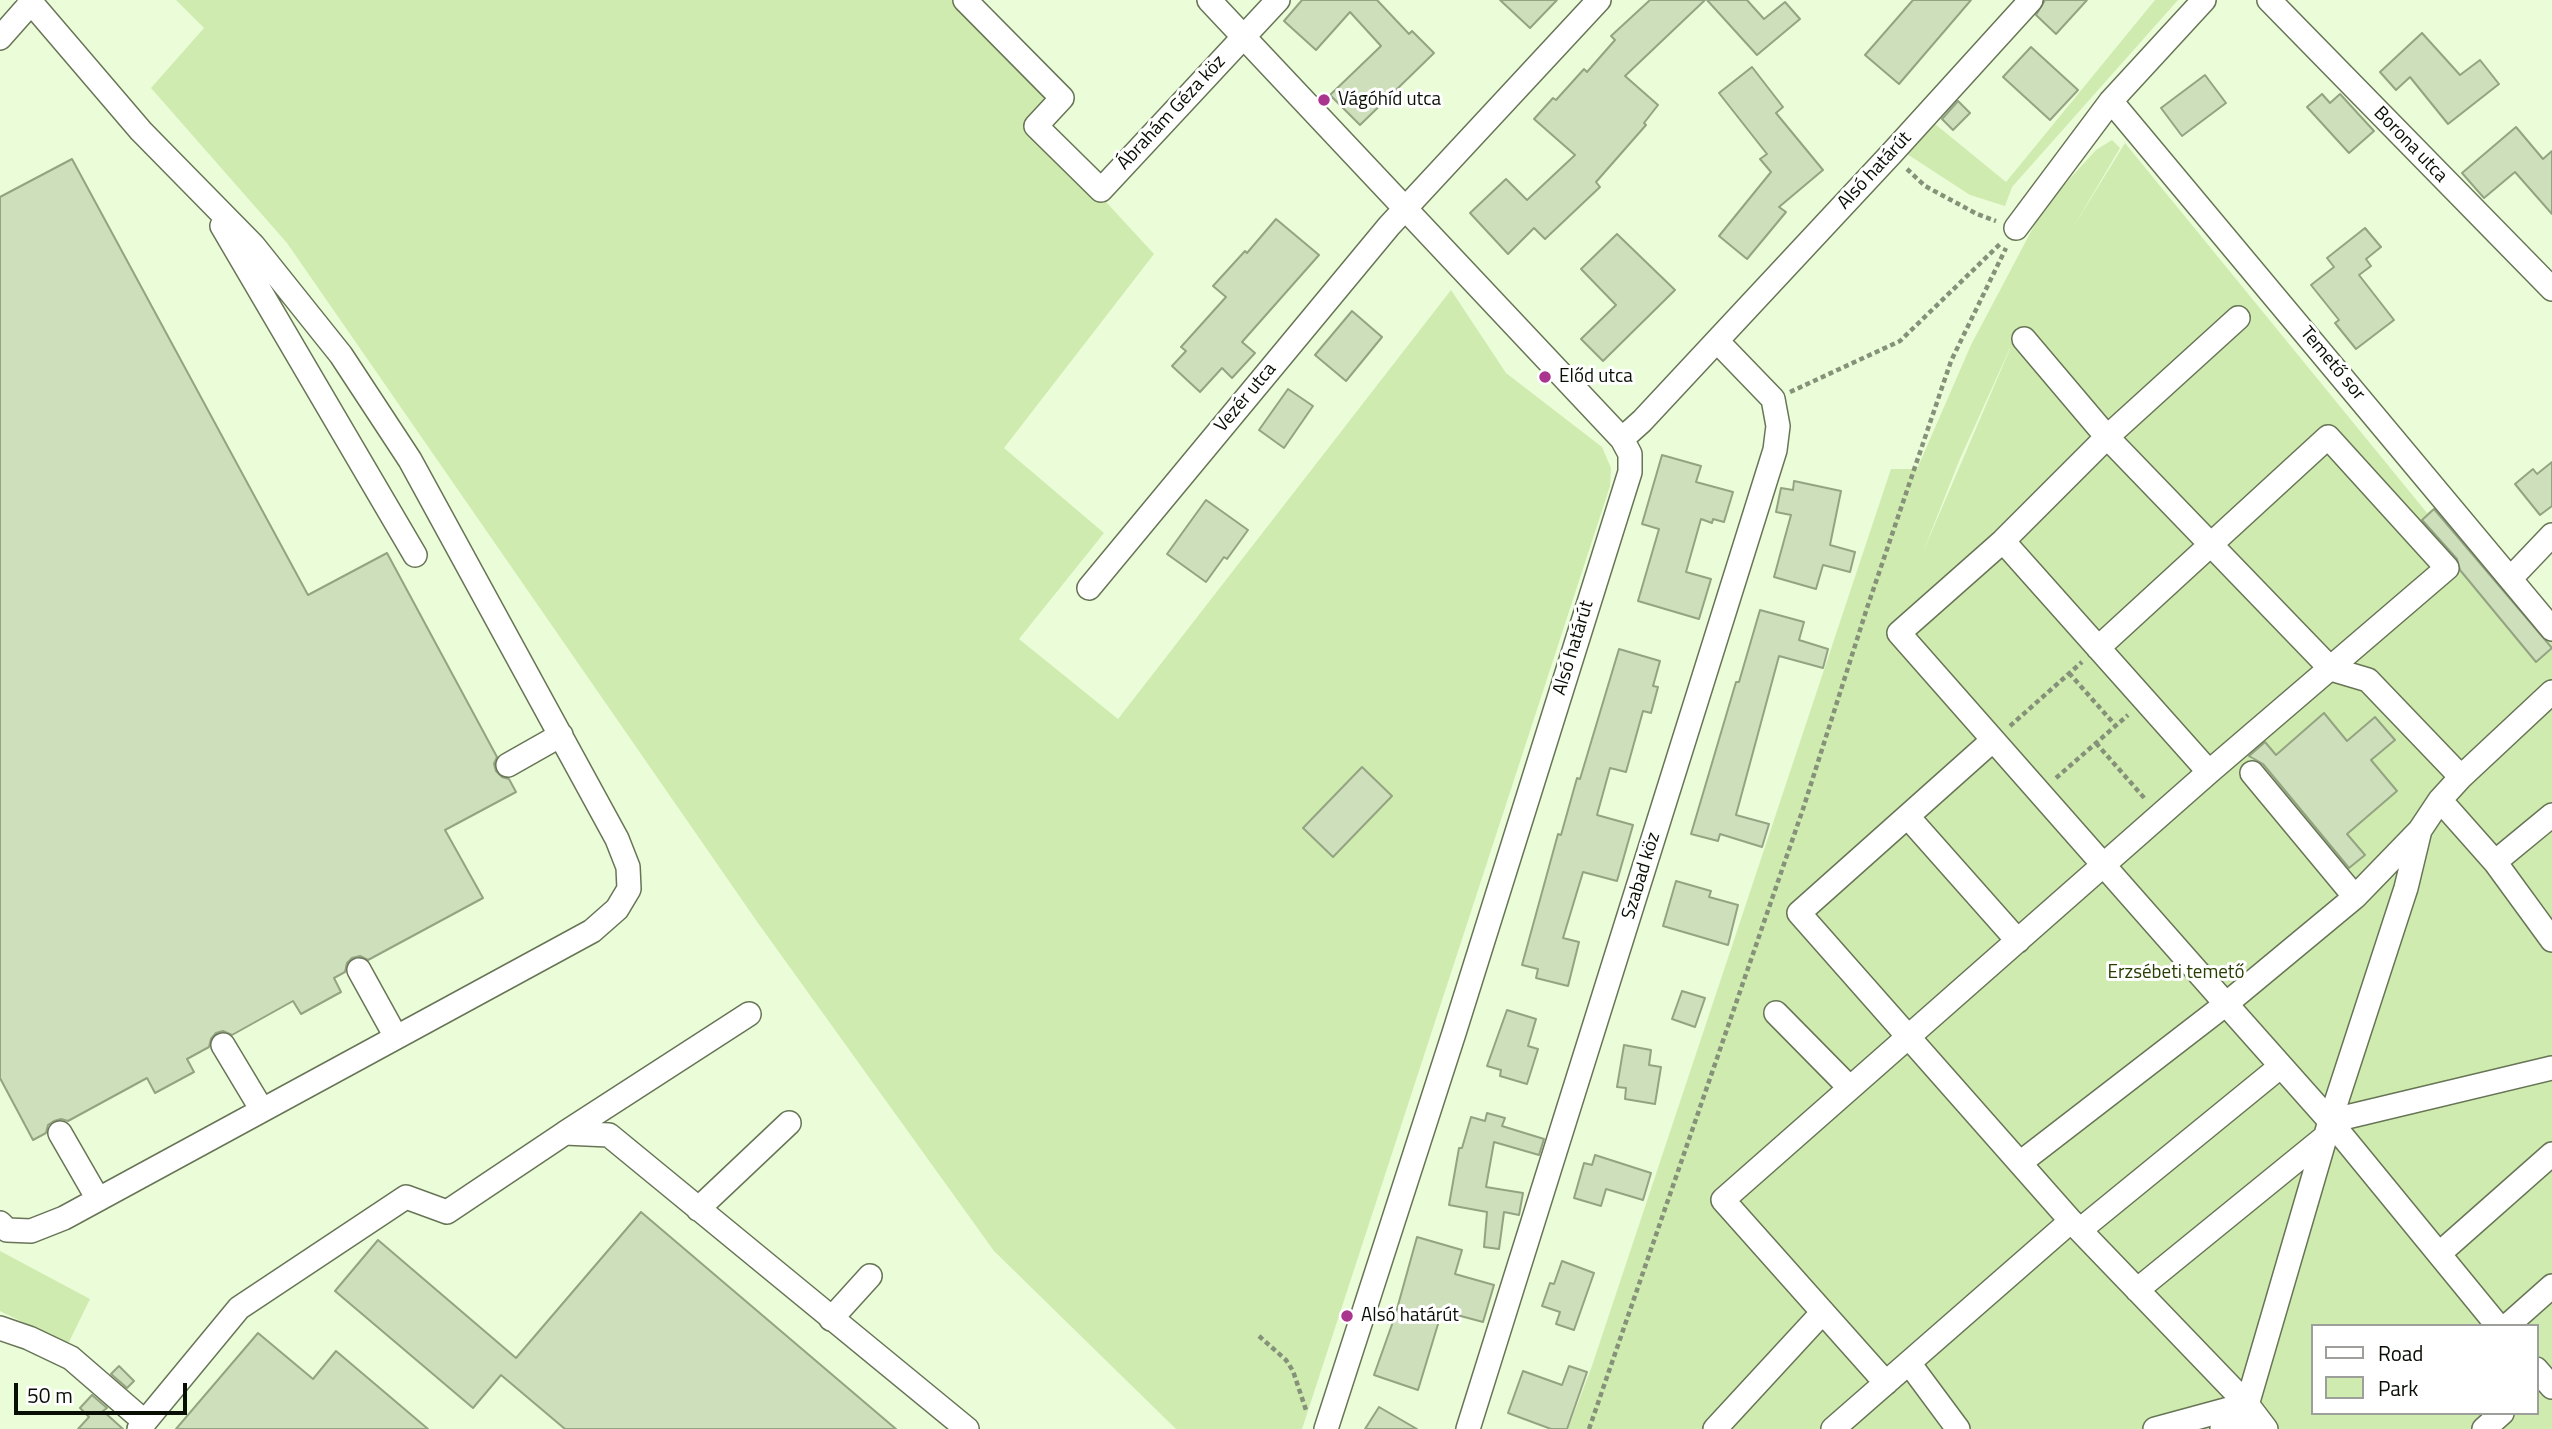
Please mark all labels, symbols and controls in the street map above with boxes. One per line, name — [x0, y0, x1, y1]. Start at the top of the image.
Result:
street label: Ábrahám Géza köz — [1113, 51, 1231, 175]
place label: Vágóhíd utca — [1338, 89, 1441, 111]
marker: Vágóhíd utca — [1316, 92, 1332, 108]
street label: Borona utca — [2368, 102, 2452, 188]
street label: Alsó határút — [1833, 127, 1917, 215]
street label: Temető sor — [2294, 322, 2370, 406]
street label: Vezér utca — [1210, 359, 1282, 437]
place label: Előd utca — [1559, 366, 1633, 388]
marker: Előd utca — [1537, 369, 1553, 385]
street label: Alsó határút — [1549, 598, 1599, 698]
street label: Szabad köz — [1618, 830, 1666, 922]
park label: Erzsébeti temető — [2107, 962, 2245, 984]
place label: Alsó határút — [1361, 1305, 1459, 1327]
marker: Alsó határút — [1339, 1308, 1355, 1324]
legend — [2310, 1324, 2538, 1415]
text: Road — [2378, 1337, 2423, 1369]
scale bar — [18, 1370, 191, 1414]
text: Park — [2378, 1372, 2418, 1404]
text: 50 m — [27, 1379, 73, 1411]

